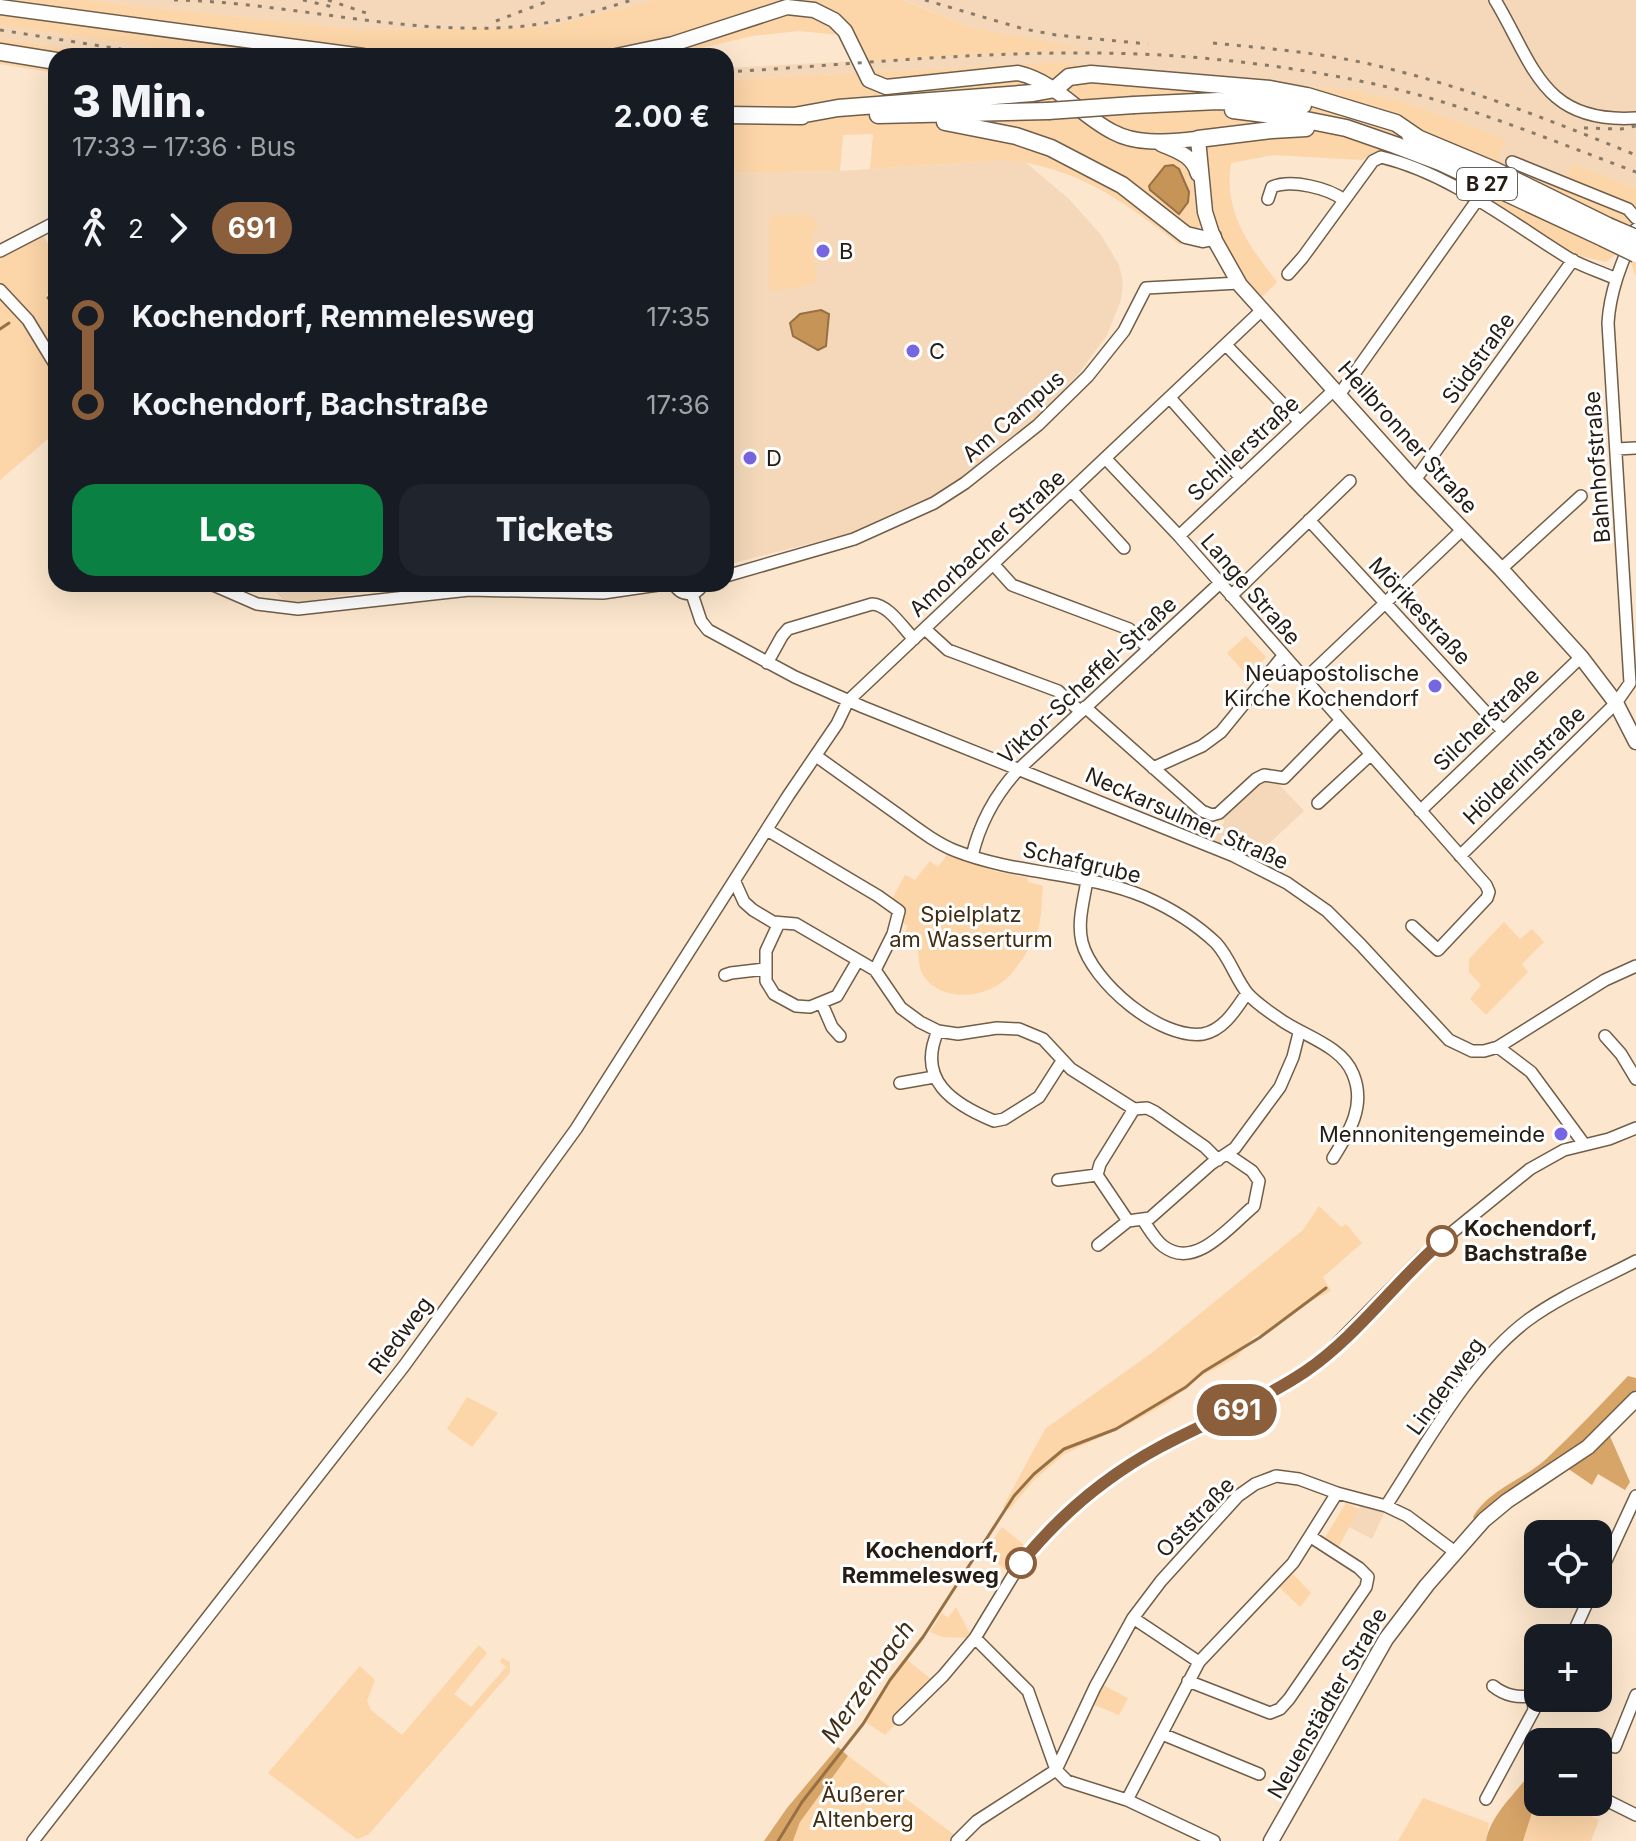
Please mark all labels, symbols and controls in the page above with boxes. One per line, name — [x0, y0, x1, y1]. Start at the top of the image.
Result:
text: 3 Min. — [72, 74, 208, 128]
text: 2.00 € — [614, 98, 710, 134]
text: 17:33 – 17:36 · Bus — [72, 131, 296, 162]
road number: B 27 — [1457, 168, 1517, 200]
icon: walk — [72, 206, 116, 250]
icon: forward — [156, 206, 200, 250]
text: 691 — [228, 211, 276, 245]
text: 2 — [128, 213, 144, 244]
place label: B — [839, 238, 853, 264]
marker: B — [814, 242, 832, 260]
text: Kochendorf, Remmelesweg — [132, 298, 535, 334]
text: 17:35 — [646, 301, 710, 332]
street label: Südstraße — [1436, 307, 1520, 409]
place label: C — [929, 338, 945, 364]
marker: C — [904, 342, 922, 360]
street label: Heilbronner Straße — [1333, 355, 1483, 519]
street label: Am Campus — [957, 365, 1069, 467]
text: Kochendorf, Bachstraße — [132, 386, 488, 422]
text: 17:36 — [646, 389, 710, 420]
street label: Schillerstraße — [1182, 390, 1304, 506]
street label: Bahnhofstraße — [1579, 390, 1615, 544]
place label: D — [766, 445, 782, 471]
marker: D — [741, 449, 759, 467]
street label: Amorbacher Straße — [904, 464, 1070, 622]
button: Los — [72, 484, 383, 576]
button: Tickets — [399, 484, 710, 576]
street label: Lange Straße — [1196, 528, 1306, 650]
street label: Mörikestraße — [1364, 552, 1476, 670]
street label: Viktor-Scheffel-Straße — [992, 591, 1182, 769]
place label: Neuapostolische Kirche Kochendorf — [1224, 660, 1419, 711]
street label: Silcherstraße — [1428, 662, 1544, 776]
marker: Neuapostolische Kirche Kochendorf — [1426, 677, 1444, 695]
street label: Hölderlinstraße — [1458, 700, 1590, 830]
street label: Neckarsulmer Straße — [1081, 761, 1293, 875]
street label: Schafgrube — [1020, 836, 1144, 888]
park label: Spielplatz am Wasserturm — [889, 901, 1053, 952]
place label: Mennonitengemeinde — [1319, 1121, 1545, 1147]
marker: Mennonitengemeinde — [1552, 1125, 1570, 1143]
place label: Kochendorf, Bachstraße — [1464, 1215, 1598, 1266]
marker: Kochendorf, Bachstraße — [1427, 1226, 1457, 1256]
street label: Riedweg — [363, 1291, 437, 1379]
street label: Lindenweg — [1401, 1332, 1489, 1440]
line badge: 691 — [1191, 1384, 1283, 1436]
text: 691 — [1213, 1393, 1261, 1427]
street label: Oststraße — [1150, 1472, 1240, 1562]
map controls — [1524, 1520, 1612, 1816]
button: locate — [1524, 1520, 1612, 1608]
place label: Kochendorf, Remmelesweg — [842, 1537, 999, 1588]
marker: Kochendorf, Remmelesweg — [1006, 1548, 1036, 1578]
street label: Neuenstädter Straße — [1262, 1603, 1392, 1803]
water label: Merzenbach — [815, 1615, 920, 1749]
button: + — [1524, 1624, 1612, 1712]
button: − — [1524, 1728, 1612, 1816]
park label: Äußerer Altenberg — [812, 1781, 914, 1832]

